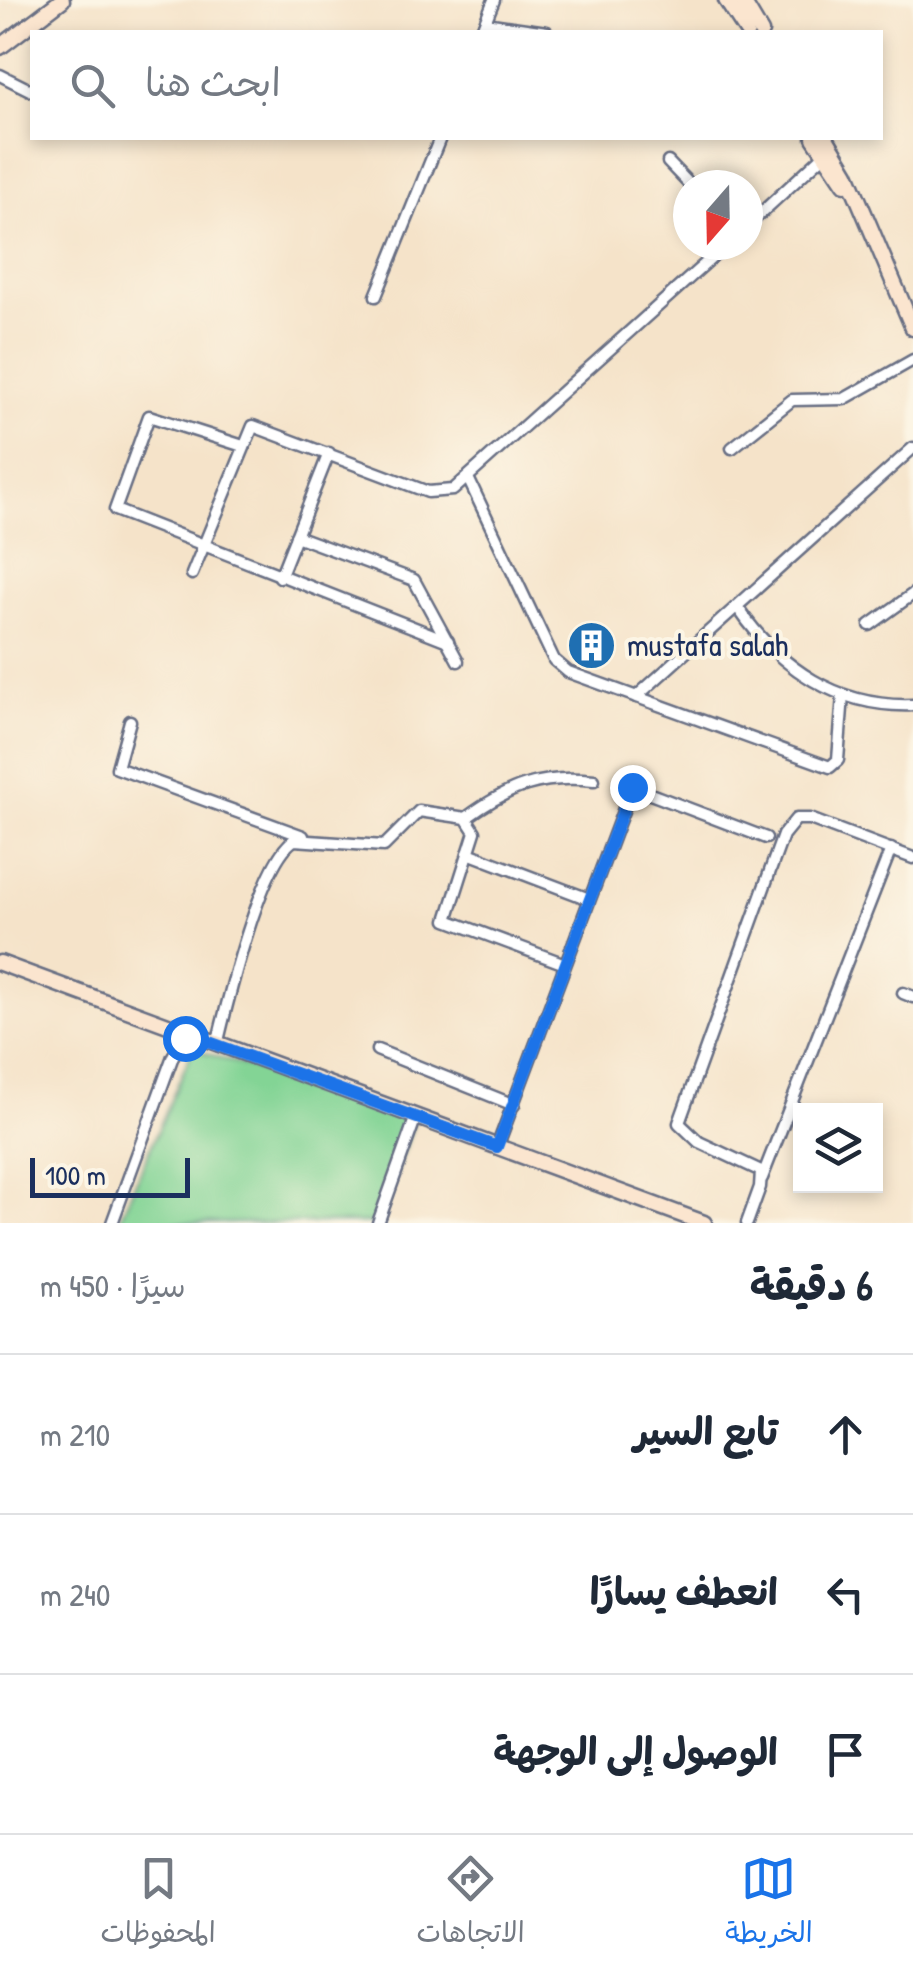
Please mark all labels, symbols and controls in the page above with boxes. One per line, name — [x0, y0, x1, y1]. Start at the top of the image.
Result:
search box — [30, 30, 883, 140]
text: ابحث هنا — [145, 56, 281, 108]
icon: search — [65, 58, 120, 113]
north arrow — [673, 170, 763, 260]
building icon: mustafa salah — [566, 619, 618, 671]
place label: mustafa salah — [627, 623, 788, 666]
route end — [610, 765, 656, 811]
route start — [163, 1016, 209, 1062]
map controls — [793, 1103, 883, 1193]
button: layers — [793, 1103, 883, 1193]
scale bar — [30, 1153, 190, 1198]
text: 100 m — [45, 1156, 106, 1194]
text: 6 دقيقة — [750, 1256, 873, 1313]
text: سيرًا · 450 m — [40, 1264, 186, 1307]
text: تابع السير — [634, 1405, 778, 1457]
icon: ahead — [818, 1407, 873, 1462]
text: 210 m — [40, 1413, 110, 1456]
text: انعطف يسارًا — [590, 1565, 778, 1617]
icon: left — [818, 1567, 873, 1622]
text: 240 m — [40, 1573, 110, 1616]
text: الوصول إلى الوجهة — [493, 1725, 778, 1777]
icon: arrive — [818, 1727, 873, 1782]
tab: المحفوظات — [100, 1851, 216, 1957]
tab: الاتجاهات — [416, 1851, 525, 1957]
tab: الخريطة — [725, 1851, 813, 1957]

